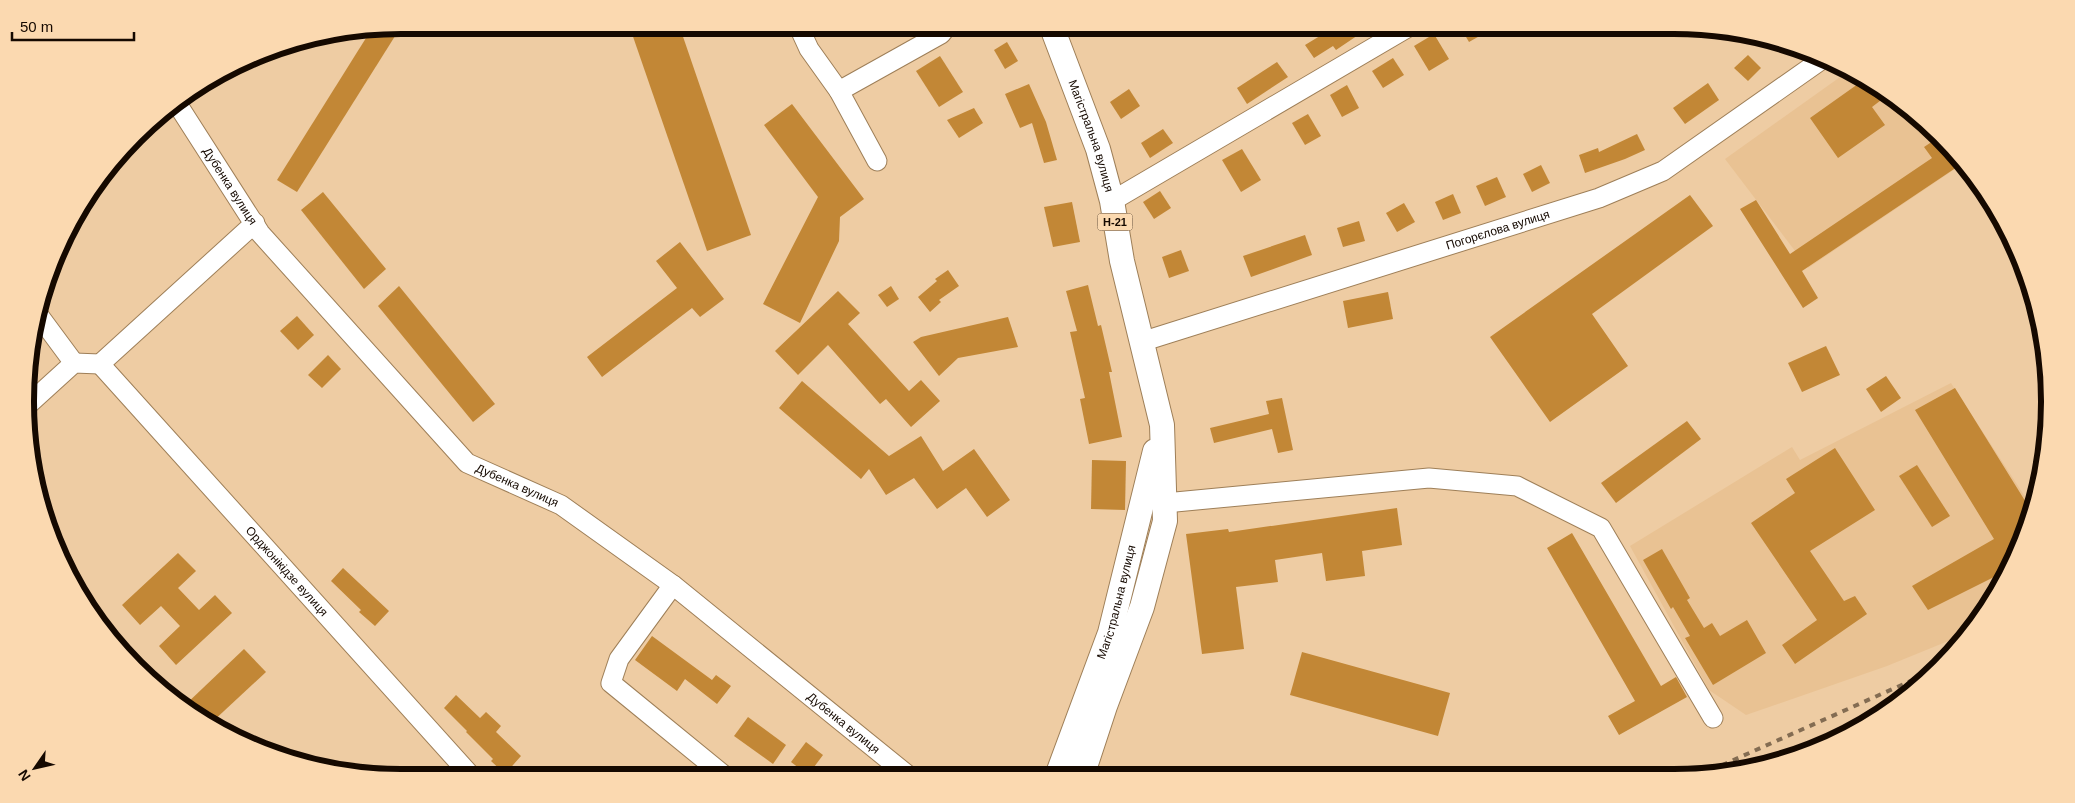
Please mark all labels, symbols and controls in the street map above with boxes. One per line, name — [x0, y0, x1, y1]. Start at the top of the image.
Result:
scale bar — [12, 10, 135, 42]
text: 50 m — [20, 18, 53, 35]
street label: Магістральна вулиця — [1065, 78, 1116, 194]
street label: Дубенка вулиця — [200, 145, 260, 227]
street label: Погорєлова вулиця — [1444, 207, 1551, 253]
road number: Н-21 — [1098, 213, 1132, 230]
street label: Дубенка вулиця — [474, 461, 561, 510]
street label: Орджонікідзе вулиця — [243, 523, 331, 619]
street label: Магістральна вулиця — [1094, 544, 1138, 661]
street label: Дубенка вулиця — [804, 690, 882, 757]
north arrow — [10, 743, 60, 793]
text: N — [15, 767, 34, 784]

